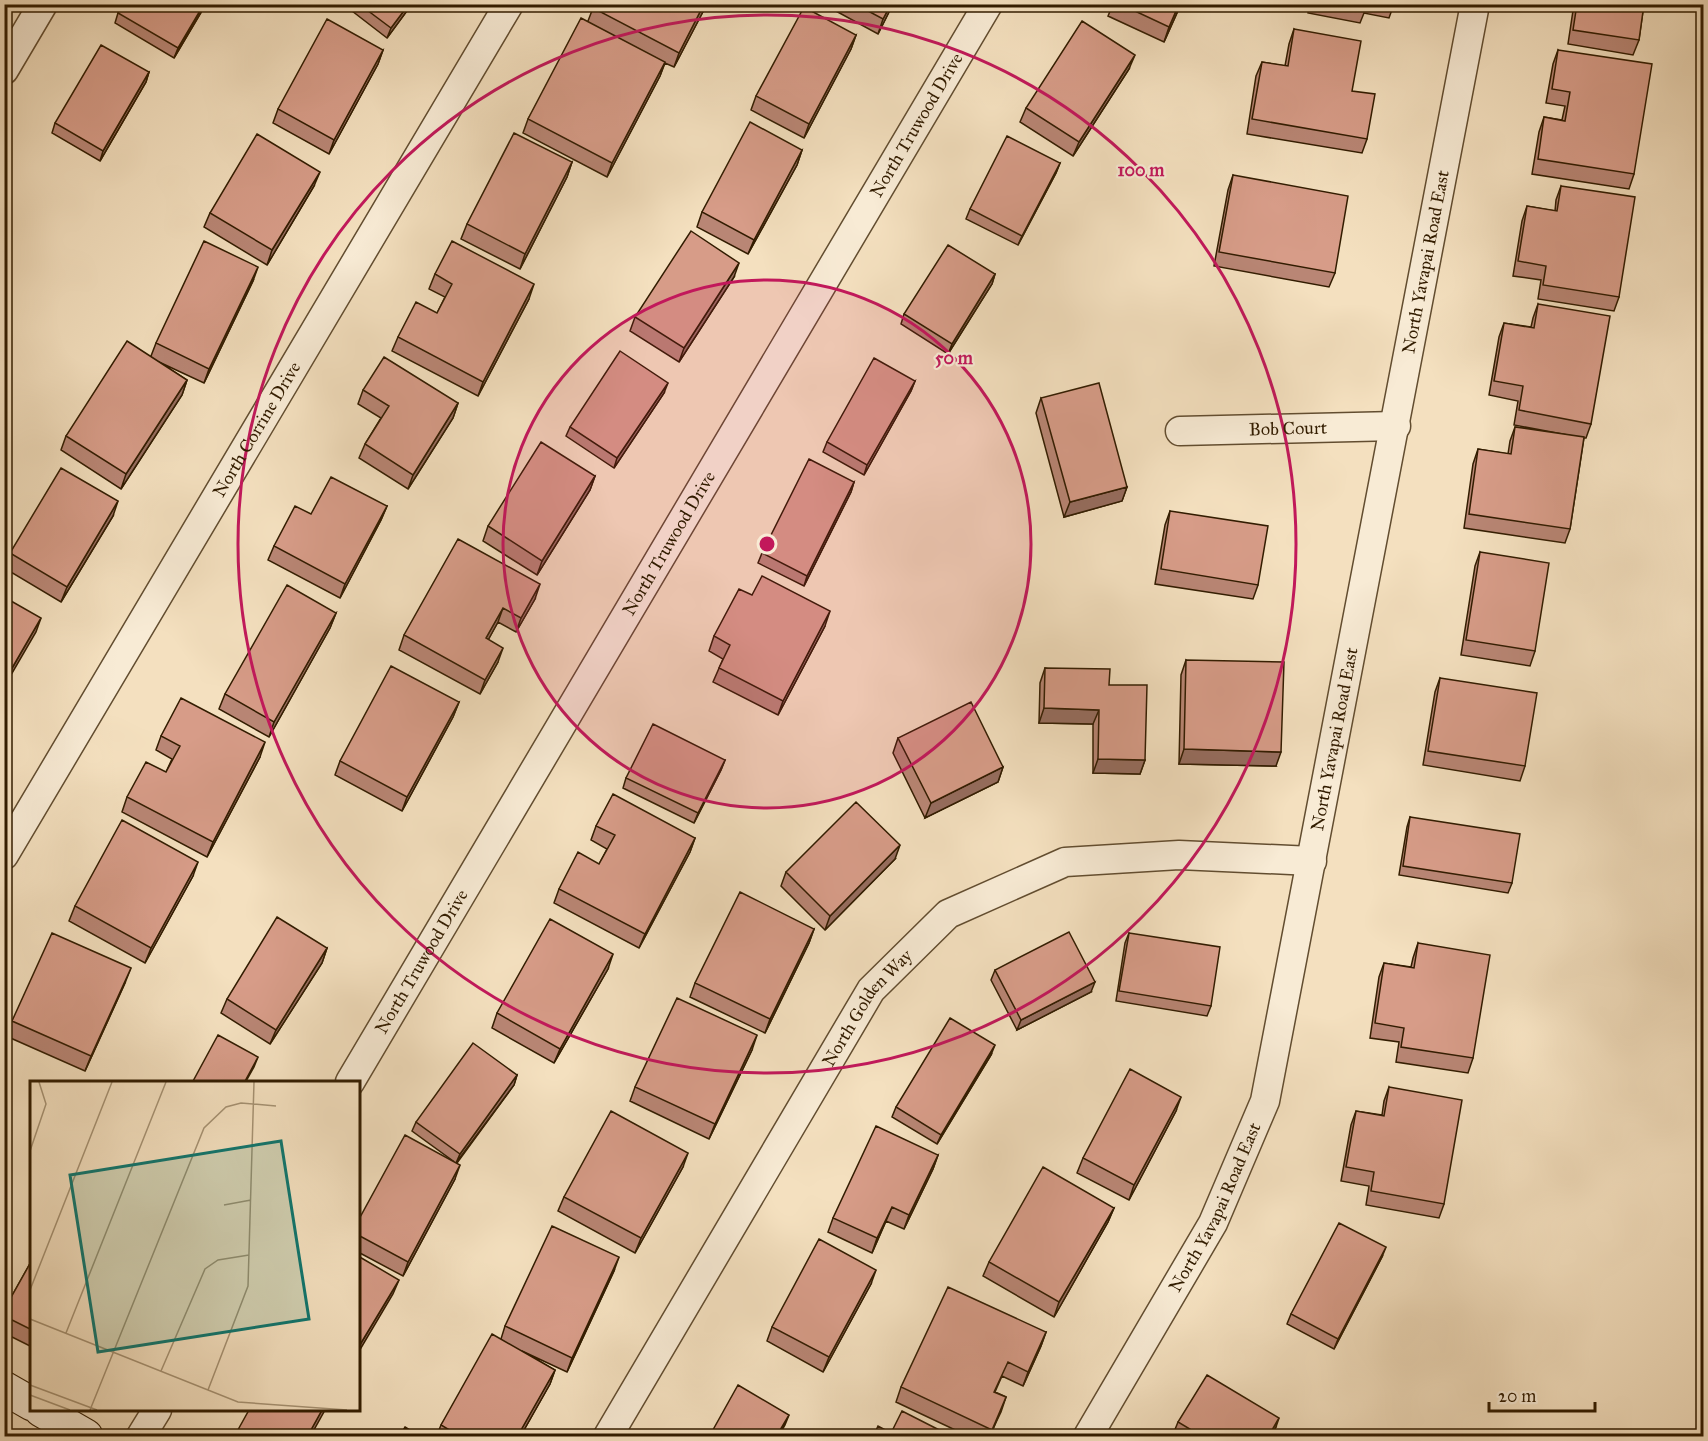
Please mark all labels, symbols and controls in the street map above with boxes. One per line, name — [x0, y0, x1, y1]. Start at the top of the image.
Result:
street label: North Truwood Drive — [865, 49, 968, 201]
text: 100 m — [1118, 159, 1165, 181]
street label: North Yavapai Road East — [1397, 168, 1454, 355]
text: 50 m — [935, 347, 974, 369]
street label: North Corrine Drive — [208, 358, 305, 501]
street label: Bob Court — [1249, 417, 1328, 440]
street label: North Truwood Drive — [618, 467, 720, 620]
centre of rings — [757, 534, 777, 554]
street label: North Yavapai Road East — [1306, 645, 1363, 833]
street label: North Truwood Drive — [370, 885, 473, 1038]
street label: North Golden Way — [817, 944, 917, 1071]
inset map — [30, 1081, 360, 1411]
street label: North Yavapai Road East — [1164, 1119, 1266, 1296]
scale bar — [1489, 1375, 1596, 1413]
text: 20 m — [1498, 1385, 1536, 1407]

